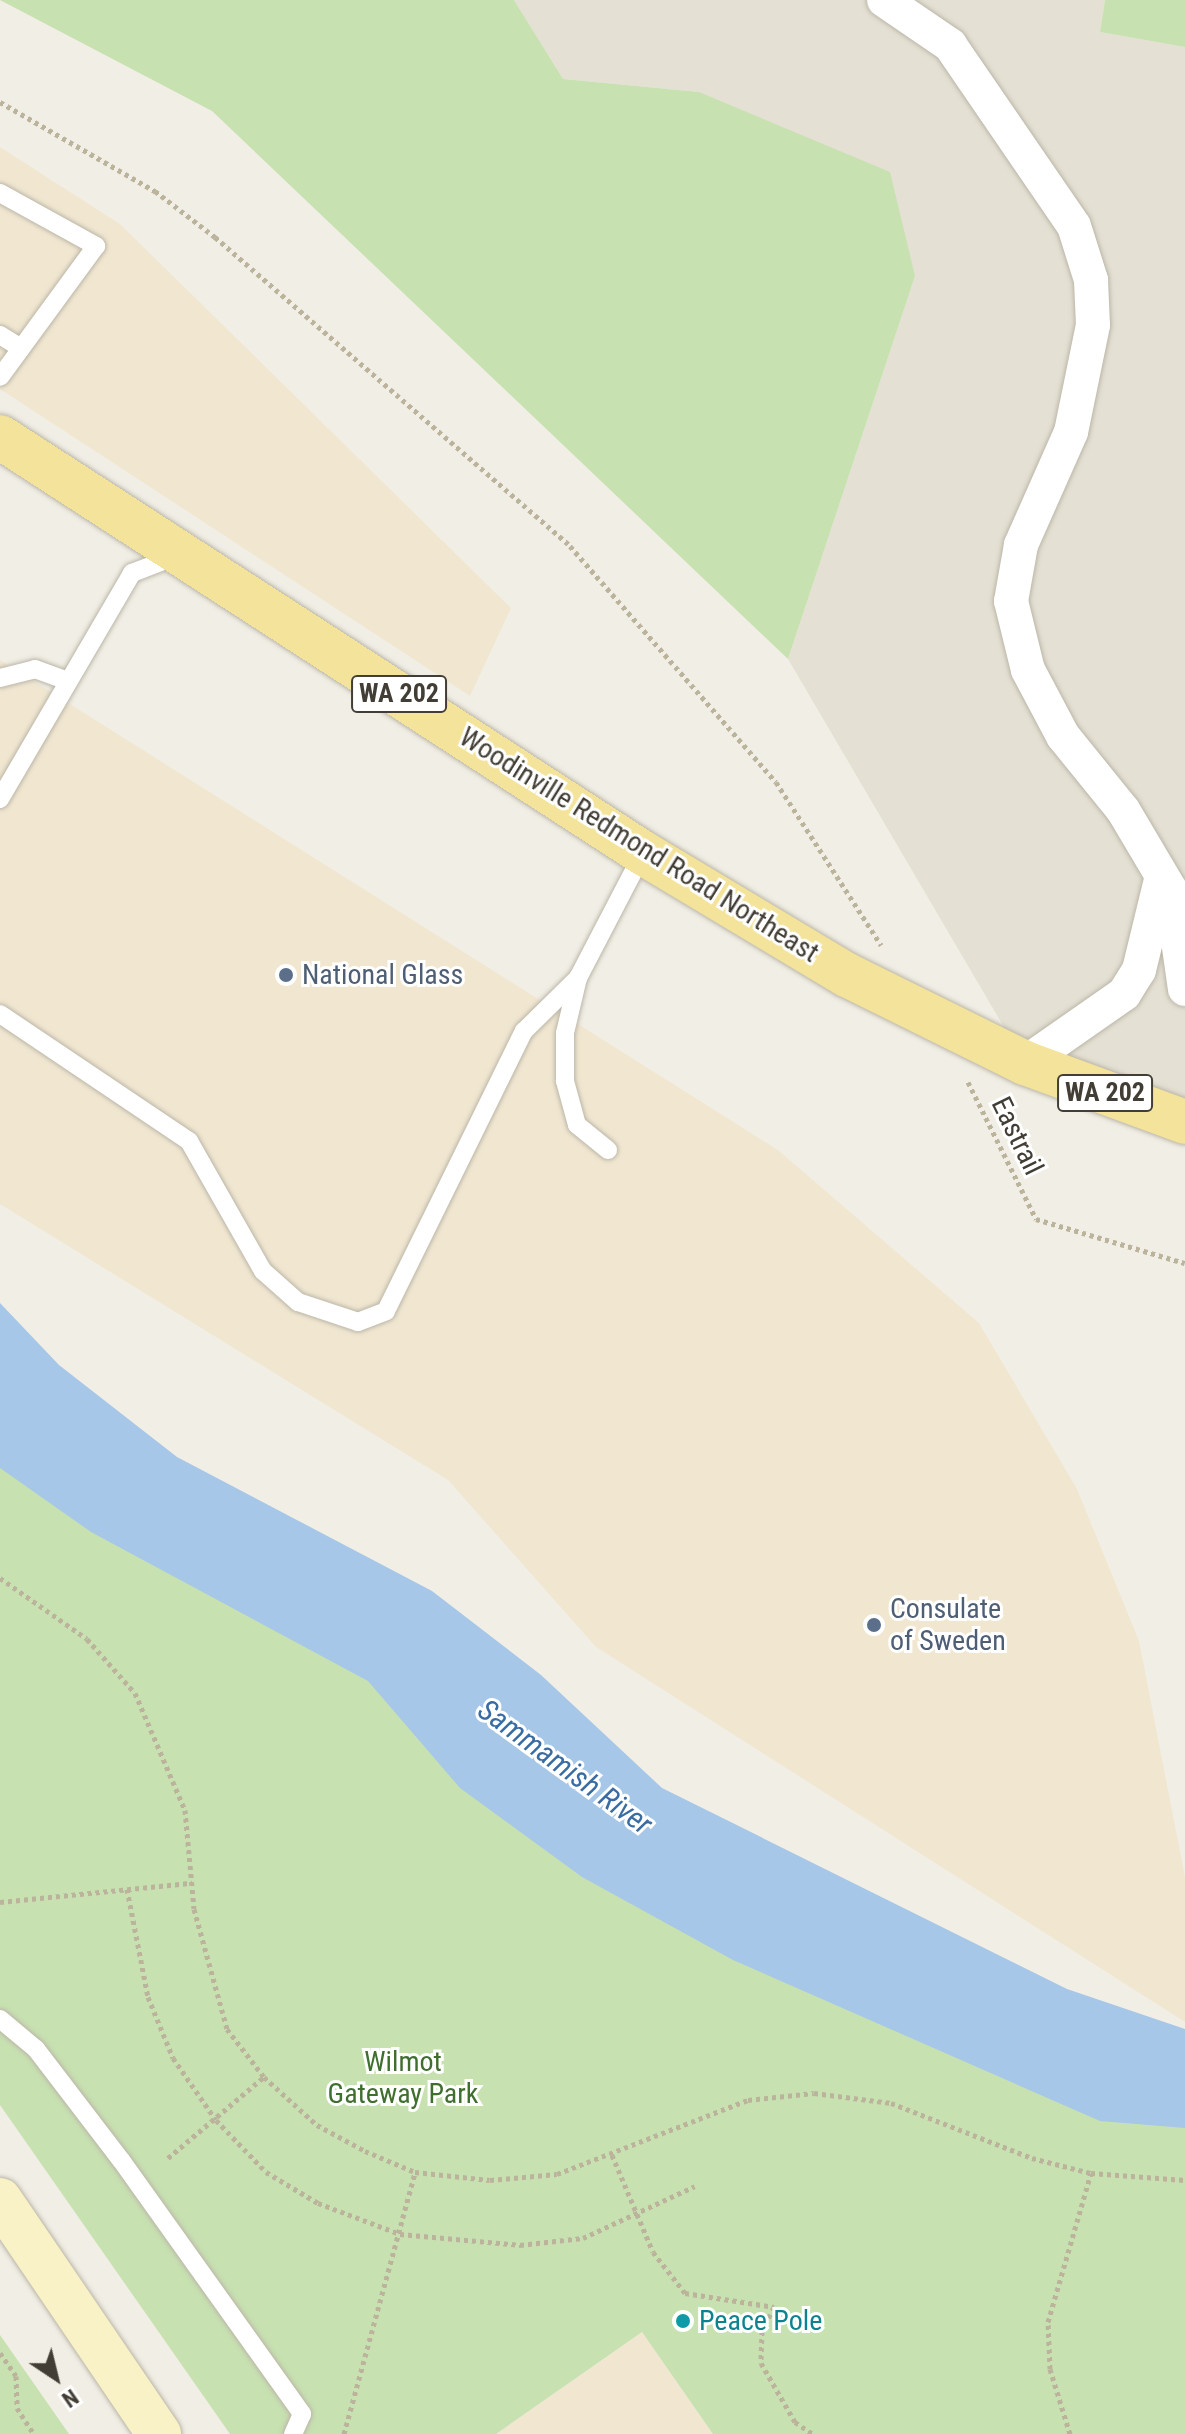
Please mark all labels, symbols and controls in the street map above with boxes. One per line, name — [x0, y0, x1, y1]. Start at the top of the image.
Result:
road number: WA 202 — [351, 672, 447, 716]
street label: Woodinville Redmond Road Northeast — [453, 720, 825, 970]
place label: National Glass — [302, 958, 463, 992]
marker: National Glass — [277, 966, 295, 984]
road number: WA 202 — [1057, 1071, 1153, 1115]
street label: Eastrail — [984, 1092, 1050, 1180]
place label: Consulate of Sweden — [890, 1592, 1006, 1658]
marker: Consulate of Sweden — [865, 1616, 883, 1634]
water label: Sammamish River — [471, 1692, 659, 1842]
park label: Wilmot Gateway Park — [328, 2045, 478, 2111]
place label: Peace Pole — [699, 2304, 822, 2338]
marker: Peace Pole — [674, 2312, 692, 2330]
north arrow — [16, 2338, 96, 2418]
text: N — [57, 2384, 83, 2412]

